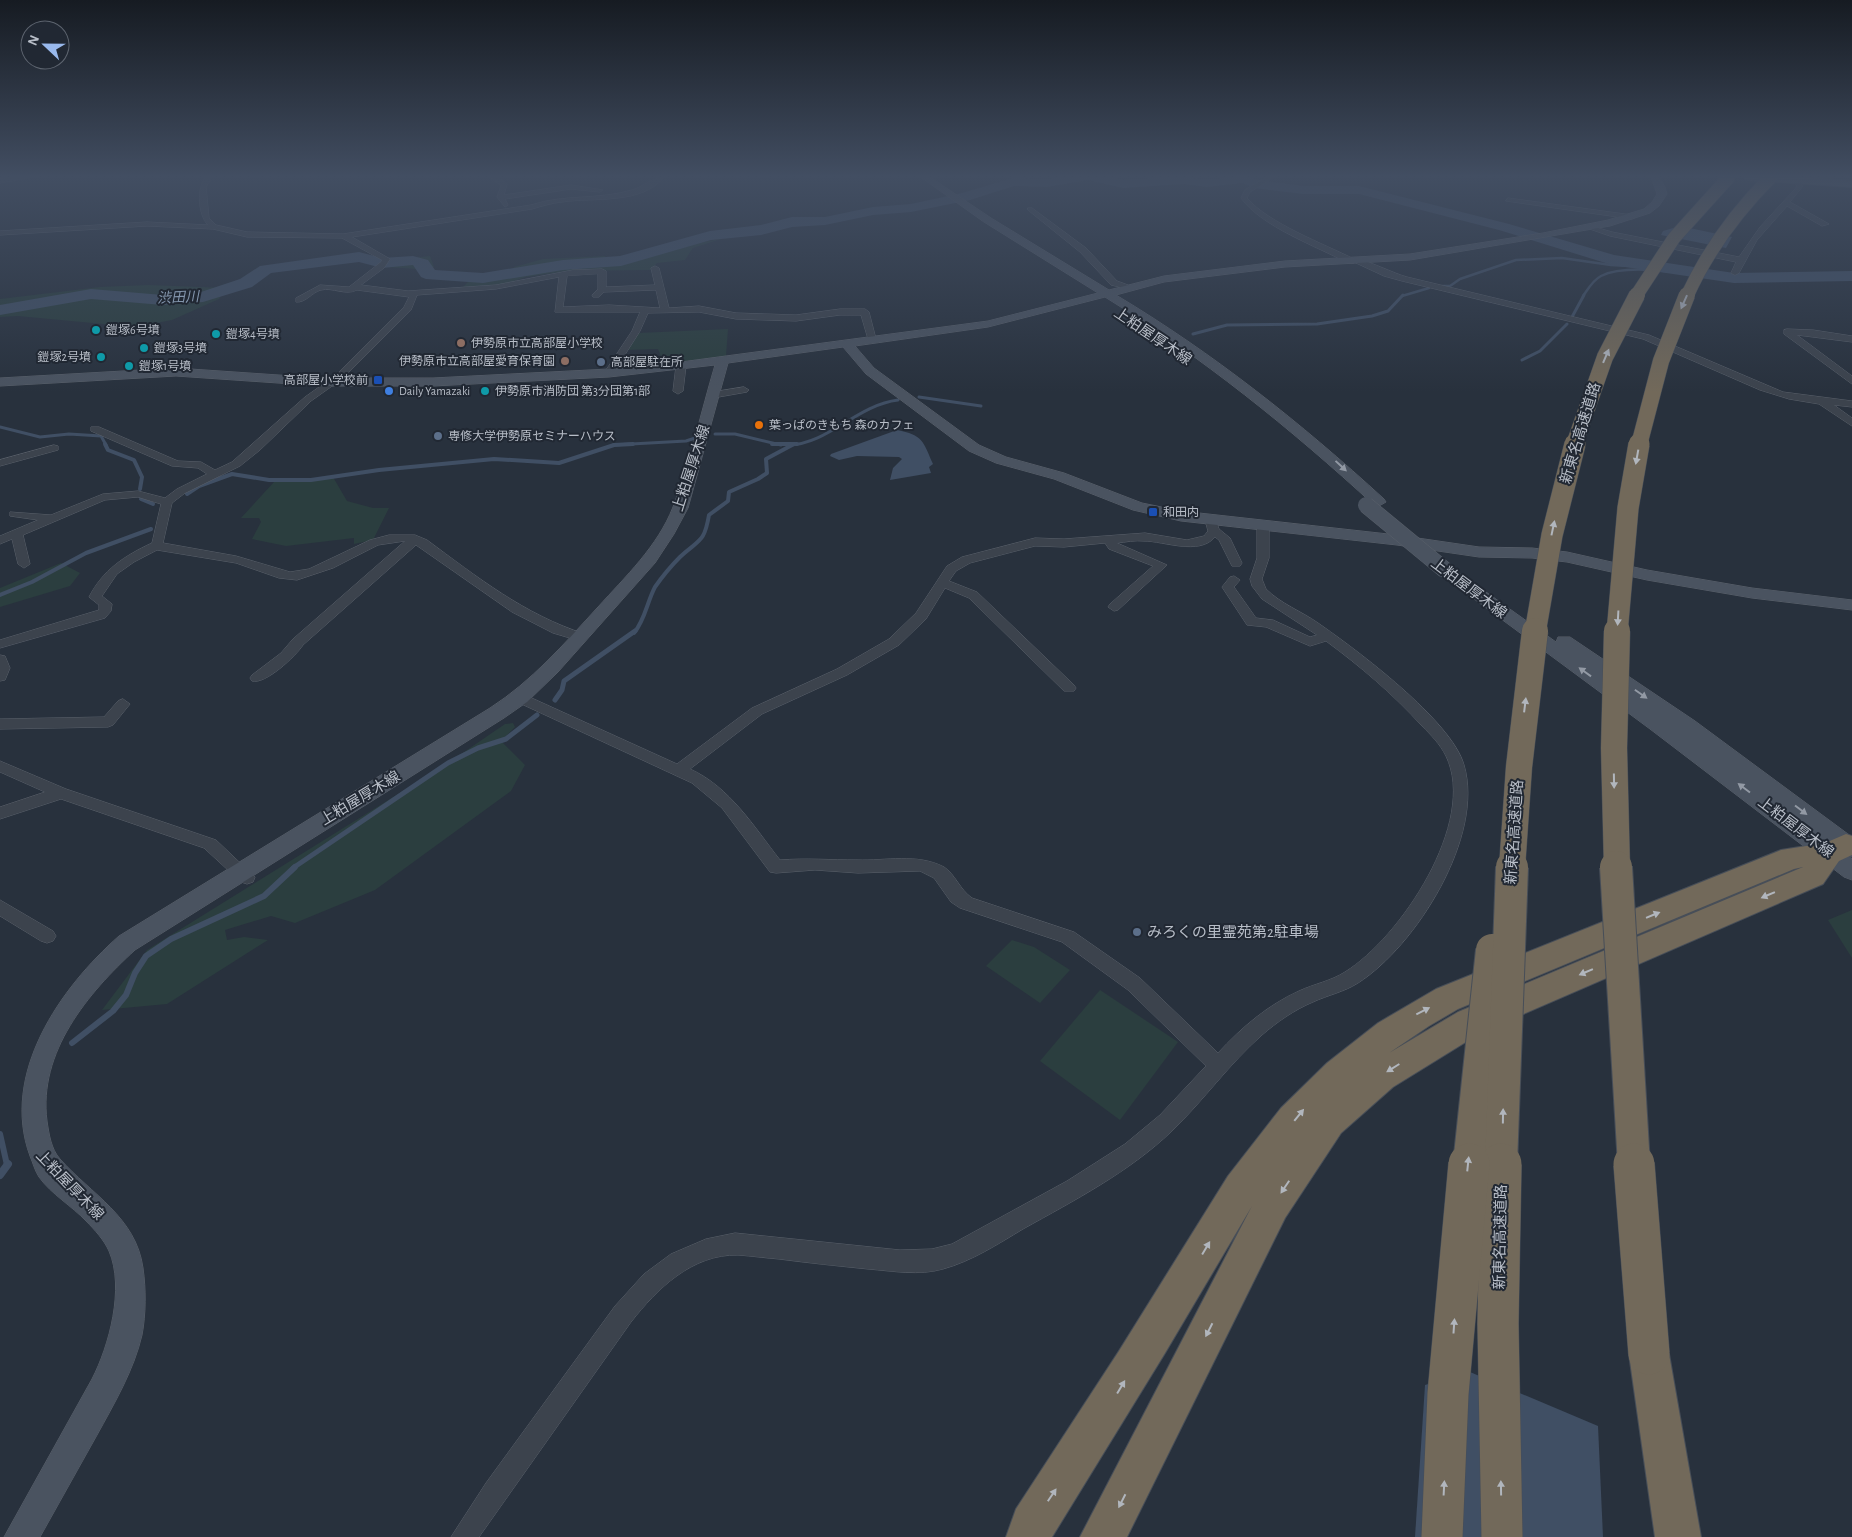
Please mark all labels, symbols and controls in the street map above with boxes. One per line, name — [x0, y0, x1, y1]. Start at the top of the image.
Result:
north arrow — [20, 20, 70, 70]
text: N — [26, 33, 42, 48]
water label: 渋田川 — [157, 289, 201, 306]
one-way arrow — [1679, 295, 1687, 309]
street label: 上粕屋厚木線 — [1111, 303, 1195, 368]
marker: 鎧塚6号墳 — [90, 324, 102, 336]
place label: 鎧塚6号墳 — [106, 324, 160, 336]
marker: 鎧塚4号墳 — [210, 328, 222, 340]
place label: 鎧塚4号墳 — [226, 328, 280, 340]
place label: 伊勢原市立高部屋小学校 — [471, 336, 603, 349]
marker: 伊勢原市立高部屋小学校 — [455, 337, 467, 349]
marker: 鎧塚3号墳 — [138, 342, 150, 354]
place label: 鎧塚3号墳 — [154, 342, 207, 354]
one-way arrow — [1602, 349, 1610, 363]
place label: 鎧塚2号墳 — [38, 351, 91, 363]
marker: 鎧塚2号墳 — [95, 351, 107, 363]
place label: 伊勢原市立高部屋愛育保育園 — [399, 354, 555, 367]
marker: 伊勢原市立高部屋愛育保育園 — [559, 355, 571, 367]
place label: 高部屋駐在所 — [611, 355, 683, 368]
marker: 高部屋駐在所 — [595, 356, 607, 368]
marker: 鎧塚1号墳 — [123, 360, 135, 372]
place label: 鎧塚1号墳 — [139, 360, 191, 372]
place label: 高部屋小学校前 — [284, 373, 368, 386]
marker: 高部屋小学校前 — [372, 374, 384, 386]
street label: 新東名高速道路 — [1557, 380, 1603, 486]
place label: 伊勢原市消防団 第3分団第1部 — [495, 384, 650, 397]
marker: Daily Yamazaki — [383, 385, 395, 397]
place label: Daily Yamazaki — [399, 385, 470, 398]
marker: 伊勢原市消防団 第3分団第1部 — [479, 385, 491, 397]
place label: 葉っぱのきもち 森のカフェ — [769, 418, 915, 431]
marker: 葉っぱのきもち 森のカフェ — [753, 419, 765, 431]
street label: 上粕屋厚木線 — [669, 422, 713, 513]
place label: 専修大学伊勢原セミナーハウス — [448, 429, 616, 442]
marker: 専修大学伊勢原セミナーハウス — [432, 430, 444, 442]
one-way arrow — [1632, 449, 1640, 465]
one-way arrow — [1334, 460, 1346, 472]
place label: 和田内 — [1163, 505, 1199, 518]
marker: 和田内 — [1147, 506, 1159, 518]
one-way arrow — [1550, 519, 1558, 535]
street label: 上粕屋厚木線 — [1428, 554, 1510, 621]
one-way arrow — [1613, 611, 1621, 627]
one-way arrow — [1578, 667, 1591, 677]
one-way arrow — [1635, 689, 1648, 699]
one-way arrow — [1521, 697, 1529, 713]
street label: 上粕屋厚木線 — [317, 767, 403, 828]
one-way arrow — [1610, 773, 1618, 789]
street label: 新東名高速道路 — [1502, 779, 1526, 885]
one-way arrow — [1737, 783, 1751, 793]
street label: 上粕屋厚木線 — [1755, 793, 1837, 860]
one-way arrow — [1794, 805, 1808, 815]
one-way arrow — [1761, 891, 1775, 899]
one-way arrow — [1646, 910, 1660, 918]
place label: みろくの里霊苑第2駐車場 — [1147, 924, 1319, 940]
marker: みろくの里霊苑第2駐車場 — [1131, 926, 1143, 938]
one-way arrow — [1579, 969, 1593, 977]
one-way arrow — [1415, 1007, 1430, 1015]
one-way arrow — [1387, 1063, 1400, 1073]
one-way arrow — [1499, 1108, 1507, 1124]
one-way arrow — [1293, 1109, 1304, 1122]
street label: 上粕屋厚木線 — [33, 1146, 108, 1223]
one-way arrow — [1464, 1156, 1472, 1172]
one-way arrow — [1280, 1180, 1290, 1193]
street label: 新東名高速道路 — [1491, 1184, 1509, 1290]
one-way arrow — [1201, 1242, 1211, 1255]
one-way arrow — [1450, 1318, 1458, 1334]
one-way arrow — [1205, 1323, 1213, 1337]
one-way arrow — [1117, 1380, 1126, 1393]
one-way arrow — [1440, 1480, 1448, 1496]
one-way arrow — [1497, 1480, 1505, 1496]
one-way arrow — [1047, 1488, 1057, 1502]
one-way arrow — [1118, 1493, 1126, 1508]

